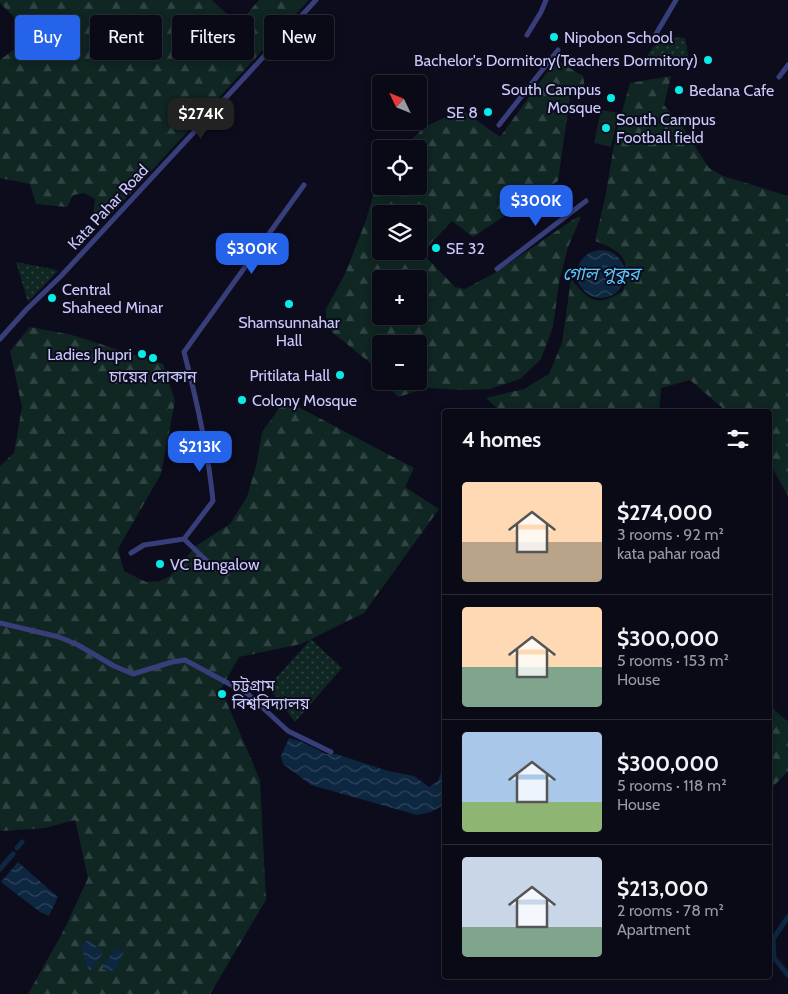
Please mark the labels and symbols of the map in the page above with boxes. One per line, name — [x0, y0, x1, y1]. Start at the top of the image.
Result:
place label: Nipobon School — [564, 28, 673, 47]
marker: Nipobon School — [548, 31, 560, 43]
place label: Bachelor's Dormitory(Teachers Dormitory) — [414, 51, 698, 70]
marker: Bachelor's Dormitory(Teachers Dormitory) — [702, 54, 714, 66]
north arrow — [372, 75, 428, 130]
place label: South Campus Mosque — [501, 80, 601, 117]
place label: Bedana Cafe — [689, 81, 774, 100]
marker: Bedana Cafe — [673, 84, 685, 96]
marker: South Campus Mosque — [605, 92, 617, 104]
pin: $274K — [166, 98, 236, 140]
place label: SE 8 — [446, 103, 478, 122]
marker: SE 8 — [482, 106, 494, 118]
place label: South Campus Football field — [616, 110, 716, 147]
marker: South Campus Football field — [600, 122, 612, 134]
street label: Kata Pahar Road — [64, 160, 152, 254]
pin: $300K — [501, 184, 571, 227]
pin: $300K — [217, 232, 287, 275]
place label: SE 32 — [446, 239, 485, 258]
marker: SE 32 — [430, 242, 442, 254]
water label: গোল পুকুর — [562, 263, 643, 285]
place label: Central Shaheed Minar — [62, 280, 164, 317]
marker: Central Shaheed Minar — [46, 292, 58, 304]
marker: Shamsunnahar Hall — [283, 298, 295, 310]
place label: Shamsunnahar Hall — [238, 313, 341, 350]
place label: Ladies Jhupri — [47, 345, 132, 364]
marker: Ladies Jhupri — [136, 348, 148, 360]
marker: চায়ের দোকান — [147, 352, 159, 364]
place label: Pritilata Hall — [249, 366, 330, 385]
place label: চায়ের দোকান — [108, 367, 197, 386]
marker: Pritilata Hall — [334, 369, 346, 381]
place label: Colony Mosque — [252, 391, 357, 410]
marker: Colony Mosque — [236, 394, 248, 406]
pin: $213K — [165, 430, 235, 473]
place label: VC Bungalow — [170, 555, 260, 574]
marker: VC Bungalow — [154, 558, 166, 570]
place label: চট্টগ্রাম বিশ্ববিদ্যালয় — [231, 676, 311, 713]
marker: চট্টগ্রাম বিশ্ববিদ্যালয় — [216, 688, 228, 700]

